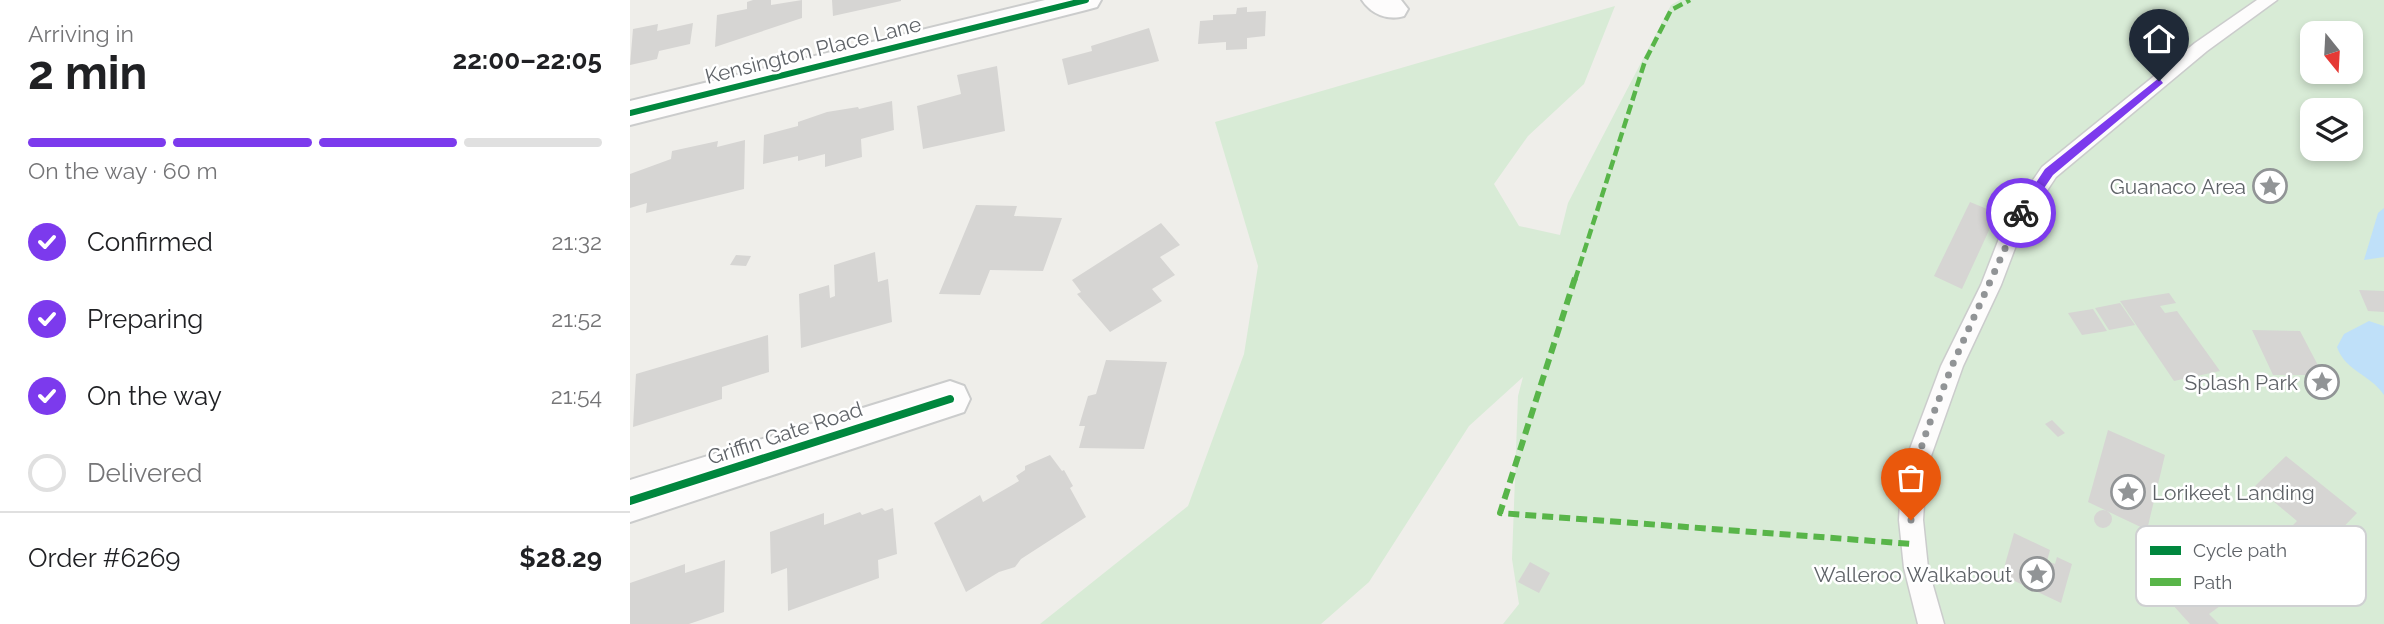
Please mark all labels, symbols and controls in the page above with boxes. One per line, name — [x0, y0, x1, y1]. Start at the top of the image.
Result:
pin — [2129, 9, 2189, 81]
street label: Kensington Place Lane — [702, 11, 924, 89]
text: Arriving in — [28, 20, 134, 47]
icon: home — [2140, 20, 2178, 58]
north arrow — [2300, 21, 2362, 84]
map controls — [2300, 21, 2363, 161]
text: 22:00–22:05 — [453, 45, 602, 75]
text: 2 min — [28, 46, 147, 100]
button: layers — [2300, 98, 2363, 161]
text: On the way · 60 m — [28, 157, 218, 184]
place icon: Guanaco Area — [2251, 167, 2289, 205]
place label: Guanaco Area — [2110, 174, 2246, 199]
courier — [1986, 178, 2056, 248]
icon: bike — [2002, 194, 2040, 232]
icon: check — [28, 223, 66, 261]
text: Confirmed — [87, 227, 213, 257]
text: 21:32 — [552, 228, 602, 255]
icon: check — [28, 300, 66, 338]
text: Preparing — [87, 304, 203, 334]
text: 21:52 — [551, 305, 602, 332]
place icon: Splash Park — [2303, 363, 2341, 401]
place label: Splash Park — [2185, 370, 2298, 395]
icon: check — [28, 377, 66, 415]
text: On the way — [87, 381, 222, 411]
text: 21:54 — [551, 382, 602, 409]
street label: Griffin Gate Road — [704, 396, 866, 470]
pin — [1881, 448, 1941, 520]
text: Delivered — [87, 458, 202, 488]
icon: bag — [1892, 459, 1930, 497]
place icon: Lorikeet Landing — [2109, 473, 2147, 511]
place label: Lorikeet Landing — [2152, 480, 2315, 505]
legend — [2136, 526, 2366, 606]
text: Cycle path — [2193, 539, 2287, 561]
text: Order #6269 — [28, 543, 181, 573]
text: $28.29 — [519, 543, 602, 573]
place icon: Walleroo Walkabout — [2018, 555, 2056, 593]
place label: Walleroo Walkabout — [1814, 562, 2012, 587]
text: Path — [2193, 571, 2232, 593]

